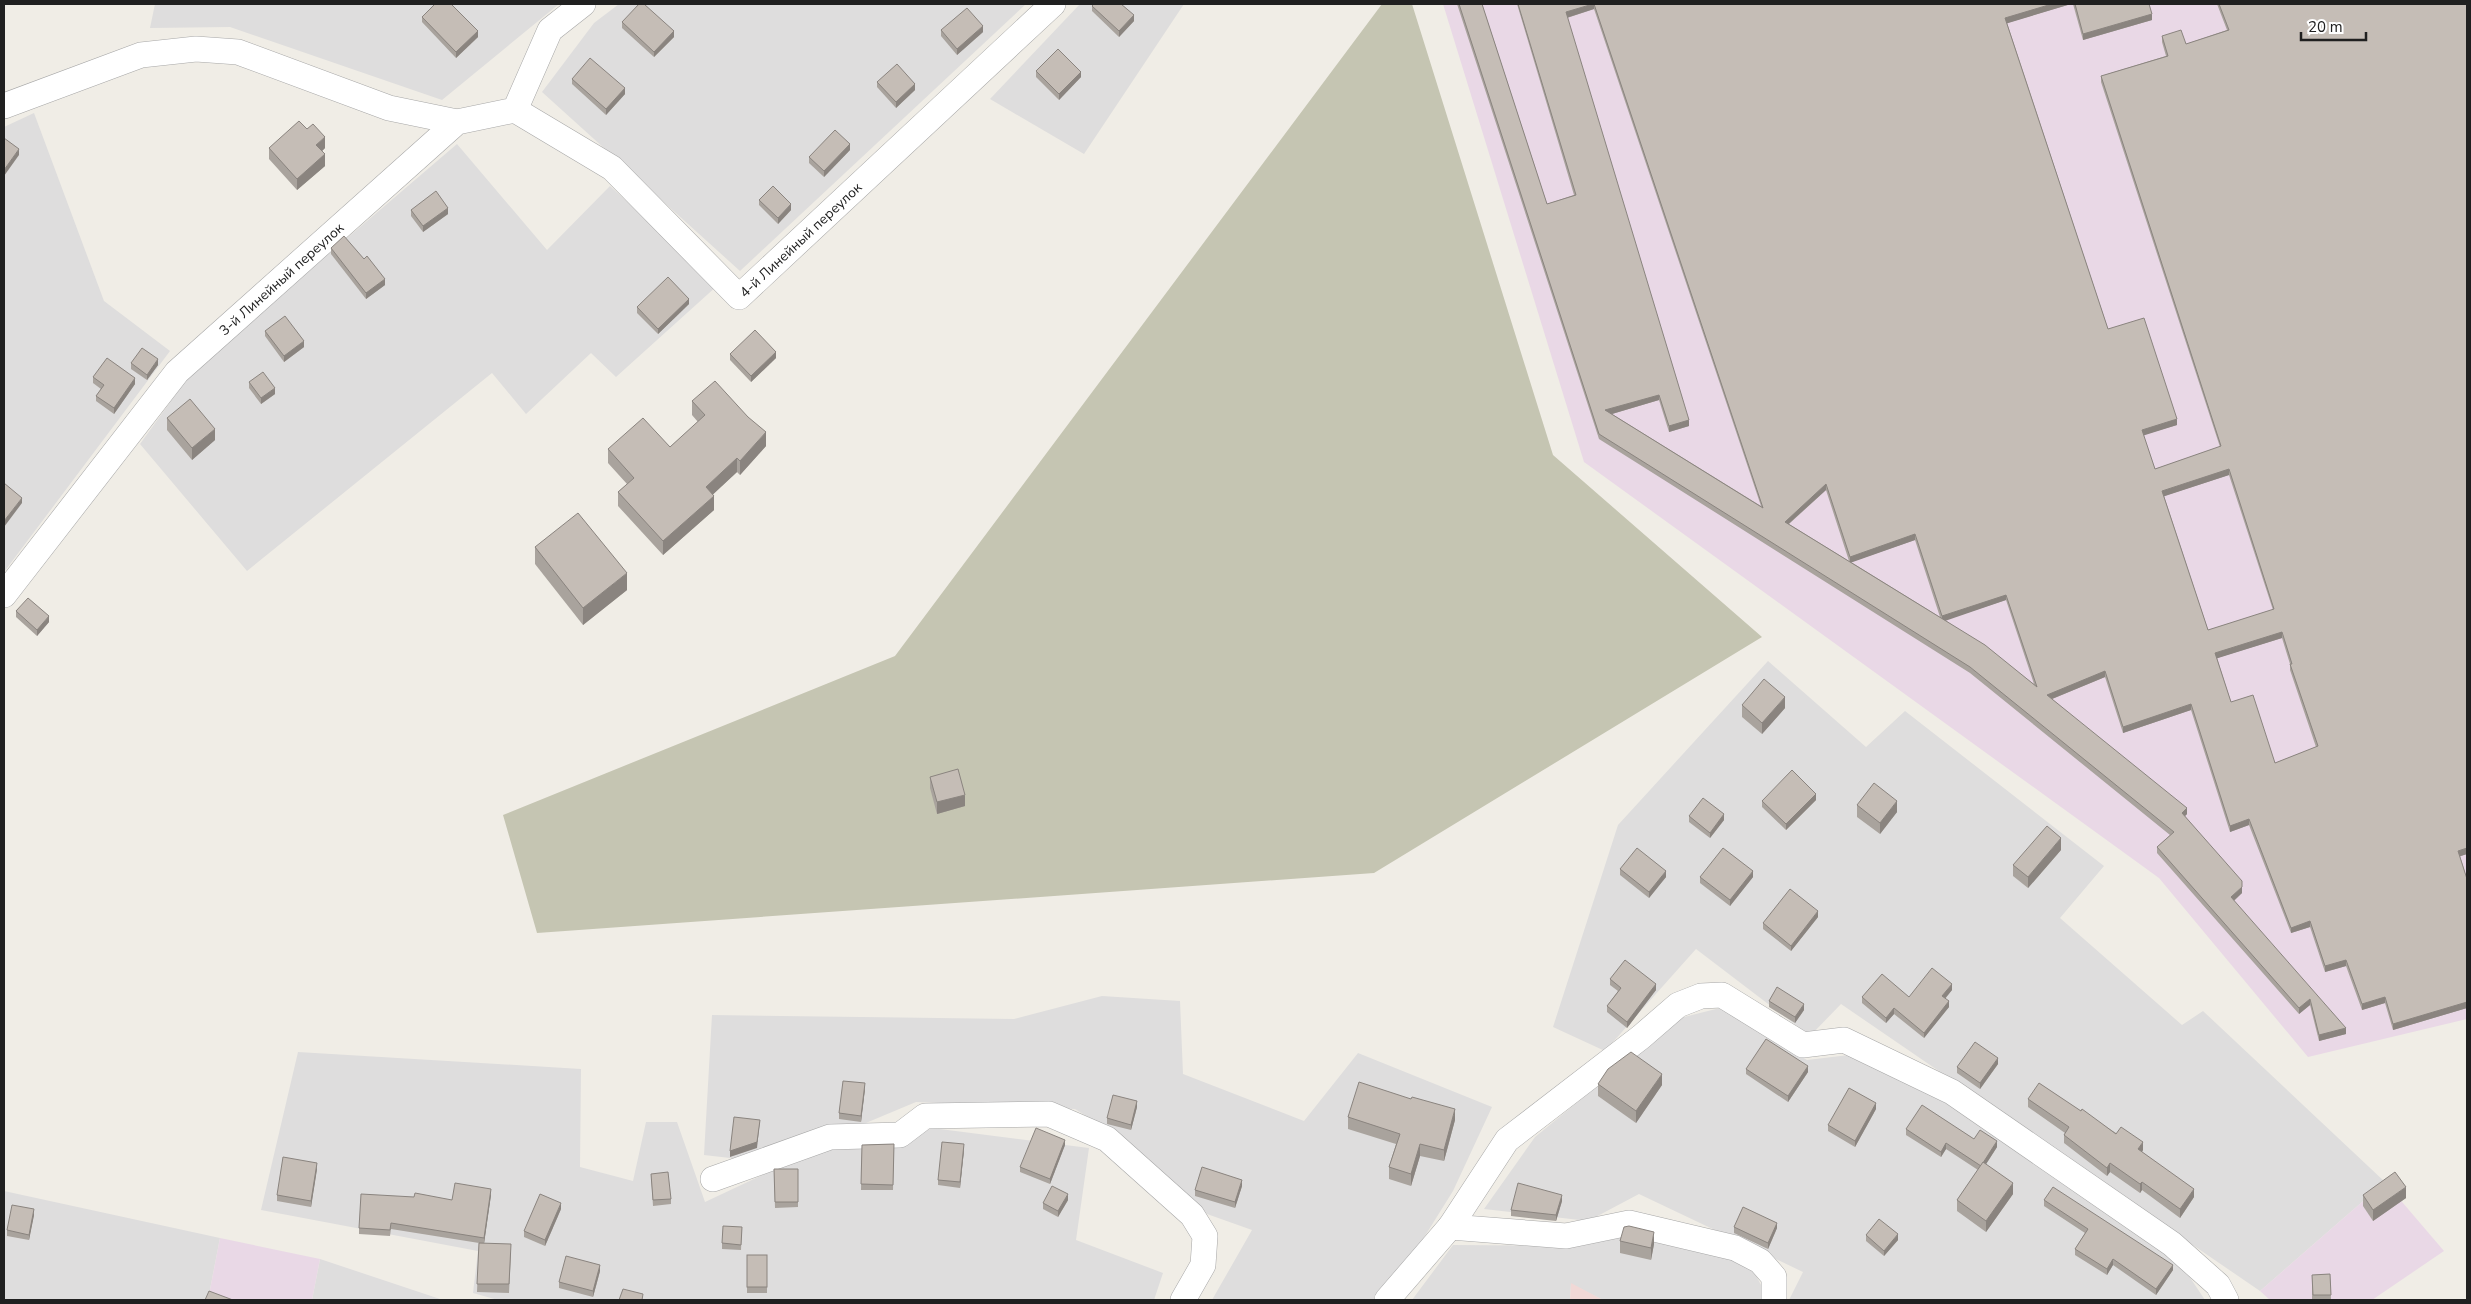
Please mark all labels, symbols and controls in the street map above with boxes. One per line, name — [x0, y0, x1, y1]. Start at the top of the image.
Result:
scale bar — [2301, 10, 2366, 42]
text: 20 m — [2308, 17, 2343, 37]
street label: 4-й Линейный переулок — [735, 177, 866, 302]
street label: 3-й Линейный переулок — [215, 218, 348, 340]

